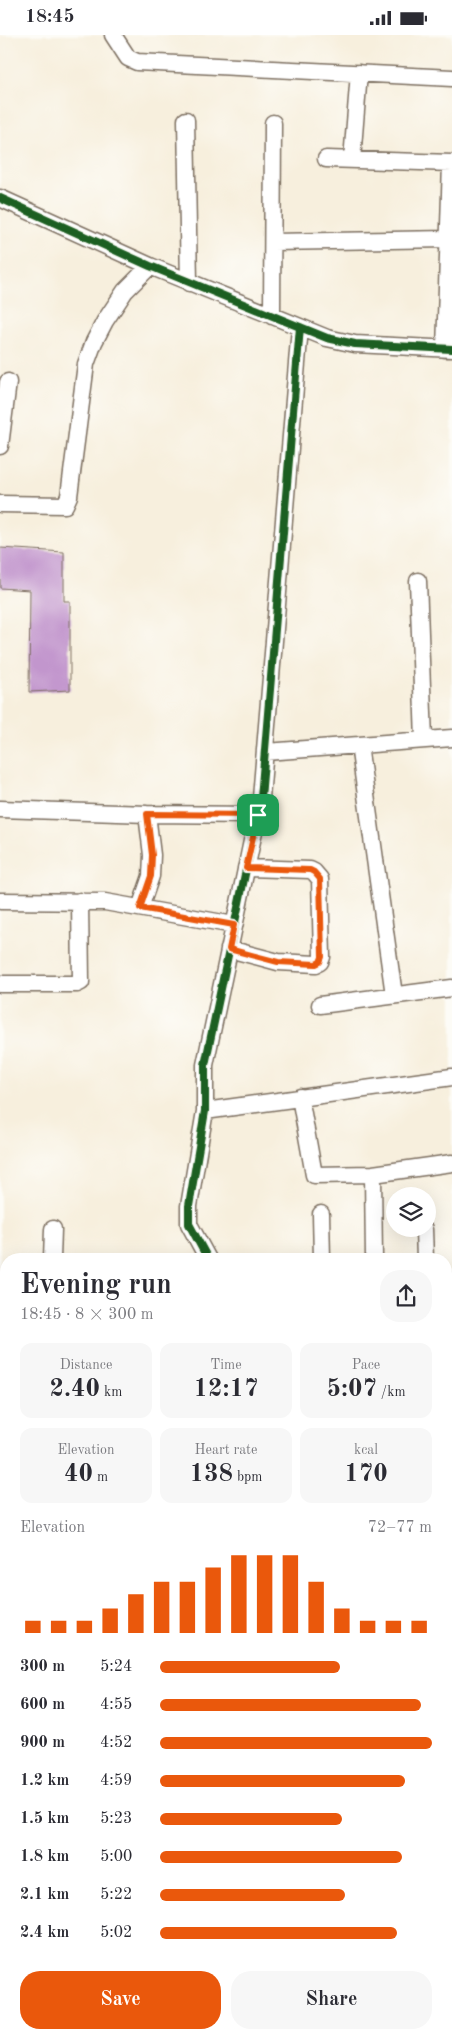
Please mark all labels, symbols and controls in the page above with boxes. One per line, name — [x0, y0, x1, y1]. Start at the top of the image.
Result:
text: 18:45 — [25, 8, 74, 27]
pin — [237, 794, 279, 836]
icon: arrive — [244, 801, 272, 829]
map controls — [386, 1187, 436, 1237]
button: layers — [386, 1187, 436, 1237]
button: share — [380, 1270, 432, 1322]
text: Evening run — [20, 1272, 172, 1300]
text: 18:45 · 8 × 300 m — [20, 1307, 153, 1323]
text: Distance — [60, 1358, 112, 1372]
text: Time — [210, 1358, 242, 1372]
text: Pace — [352, 1358, 380, 1372]
text: 2.40 — [50, 1377, 100, 1402]
text: 12:17 — [193, 1377, 259, 1402]
text: 5:07 — [326, 1377, 377, 1402]
text: km — [100, 1385, 122, 1399]
text: /km — [377, 1385, 406, 1399]
text: Elevation — [58, 1443, 114, 1457]
text: Heart rate — [195, 1443, 257, 1457]
text: kcal — [354, 1443, 378, 1457]
text: 40 — [64, 1462, 93, 1487]
text: 138 — [190, 1462, 233, 1487]
text: 170 — [344, 1462, 388, 1487]
text: m — [93, 1470, 108, 1484]
text: bpm — [233, 1470, 262, 1484]
text: Elevation — [20, 1520, 85, 1536]
text: 72–77 m — [368, 1520, 432, 1536]
text: 300 m — [20, 1659, 65, 1675]
text: 5:24 — [100, 1659, 132, 1675]
text: 600 m — [20, 1697, 65, 1713]
text: 4:55 — [100, 1697, 132, 1713]
text: 900 m — [20, 1735, 65, 1751]
text: 4:52 — [100, 1735, 132, 1751]
text: 1.2 km — [20, 1773, 69, 1789]
text: 4:59 — [100, 1773, 132, 1789]
text: 1.5 km — [20, 1811, 69, 1827]
text: 5:23 — [100, 1811, 132, 1827]
text: 1.8 km — [20, 1849, 69, 1865]
text: 5:00 — [100, 1849, 132, 1865]
text: 2.1 km — [20, 1887, 69, 1903]
text: 5:22 — [100, 1887, 132, 1903]
text: 2.4 km — [20, 1925, 69, 1941]
text: 5:02 — [100, 1925, 132, 1941]
button: Save — [20, 1971, 221, 2029]
button: Share — [231, 1971, 432, 2029]

